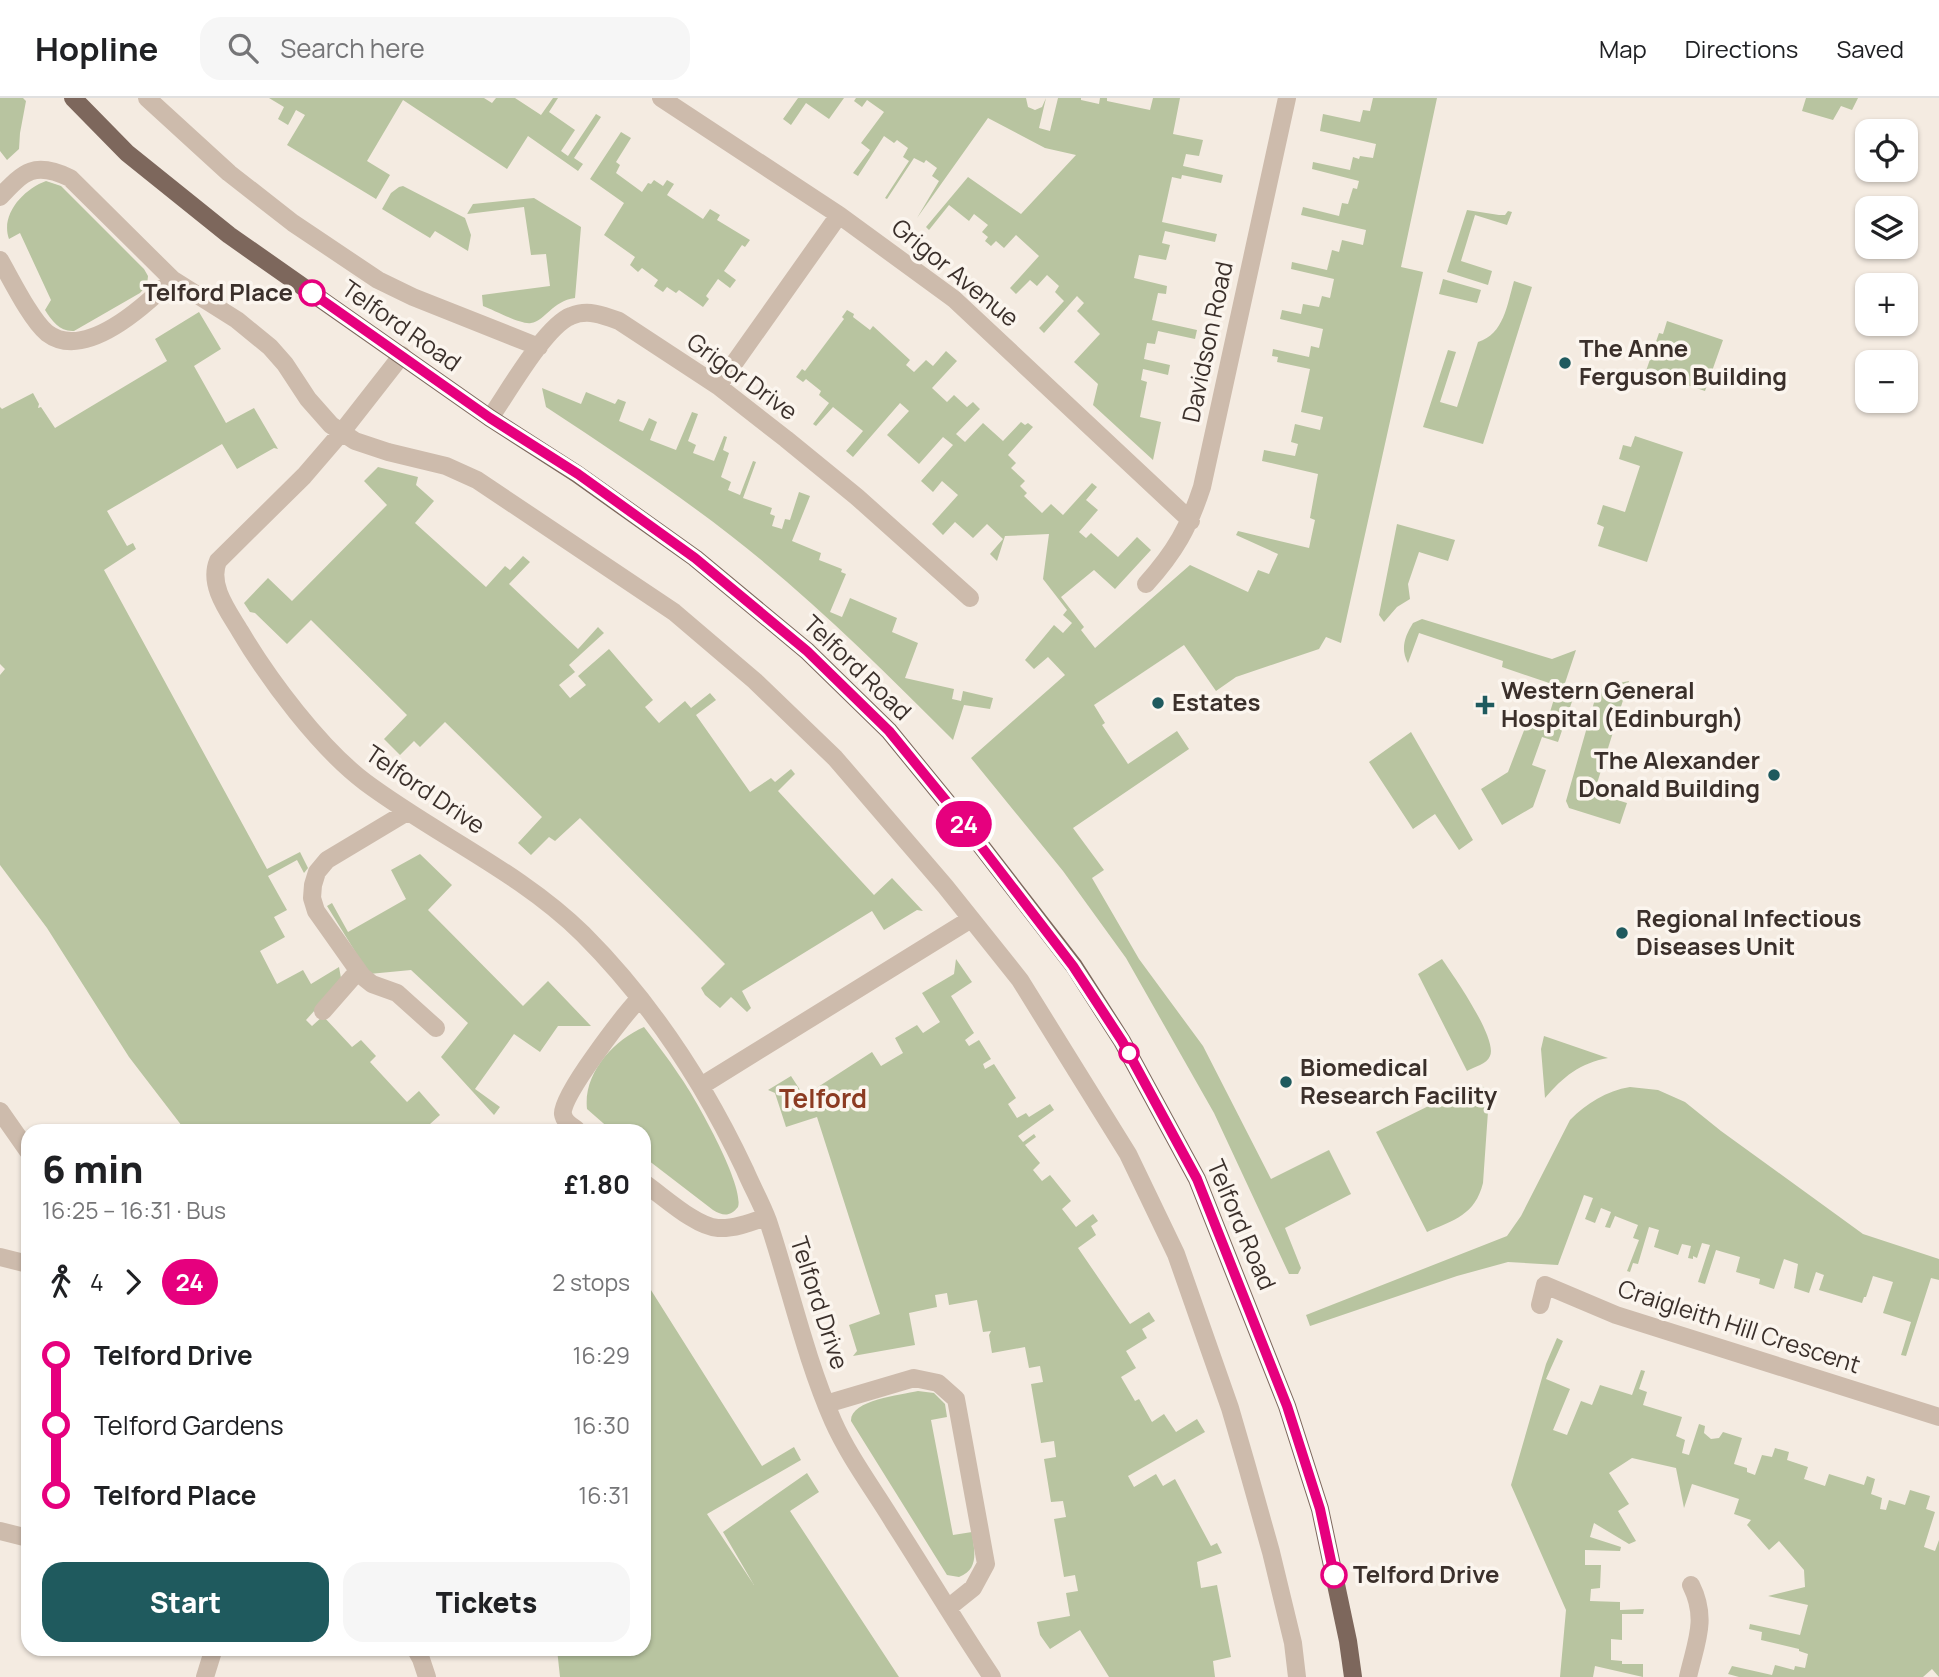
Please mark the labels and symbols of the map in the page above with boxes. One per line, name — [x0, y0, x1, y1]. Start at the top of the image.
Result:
street label: Grigor Avenue — [885, 210, 1027, 333]
street label: Davidson Road — [1173, 258, 1240, 425]
street label: Telford Road — [336, 272, 468, 378]
place label: Telford Place — [143, 275, 293, 308]
marker: Telford Place — [299, 280, 325, 306]
street label: Grigor Drive — [681, 324, 805, 427]
place label: The Anne Ferguson Building — [1579, 331, 1787, 392]
marker: The Anne Ferguson Building — [1557, 355, 1573, 371]
street label: Telford Road — [797, 607, 919, 727]
place label: Western General Hospital (Edinburgh) — [1501, 673, 1744, 734]
place label: Estates — [1172, 685, 1260, 718]
marker: Estates — [1150, 695, 1166, 711]
marker: Western General Hospital (Edinburgh) — [1475, 695, 1495, 715]
street label: Telford Drive — [359, 737, 492, 841]
place label: The Alexander Donald Building — [1578, 743, 1760, 804]
marker: The Alexander Donald Building — [1766, 767, 1782, 783]
line badge: 24 — [932, 801, 996, 847]
place label: Regional Infectious Diseases Unit — [1636, 901, 1862, 962]
marker: Regional Infectious Diseases Unit — [1614, 925, 1630, 941]
unlabelled marker — [1119, 1043, 1139, 1063]
place label: Biomedical Research Facility — [1300, 1050, 1498, 1111]
marker: Biomedical Research Facility — [1278, 1074, 1294, 1090]
district label: Telford — [779, 1080, 867, 1116]
street label: Telford Road — [1200, 1154, 1285, 1295]
street label: Telford Drive — [783, 1232, 857, 1373]
street label: Craigleith Hill Crescent — [1614, 1271, 1865, 1380]
place label: Telford Drive — [1353, 1557, 1500, 1590]
marker: Telford Drive — [1321, 1562, 1347, 1588]

